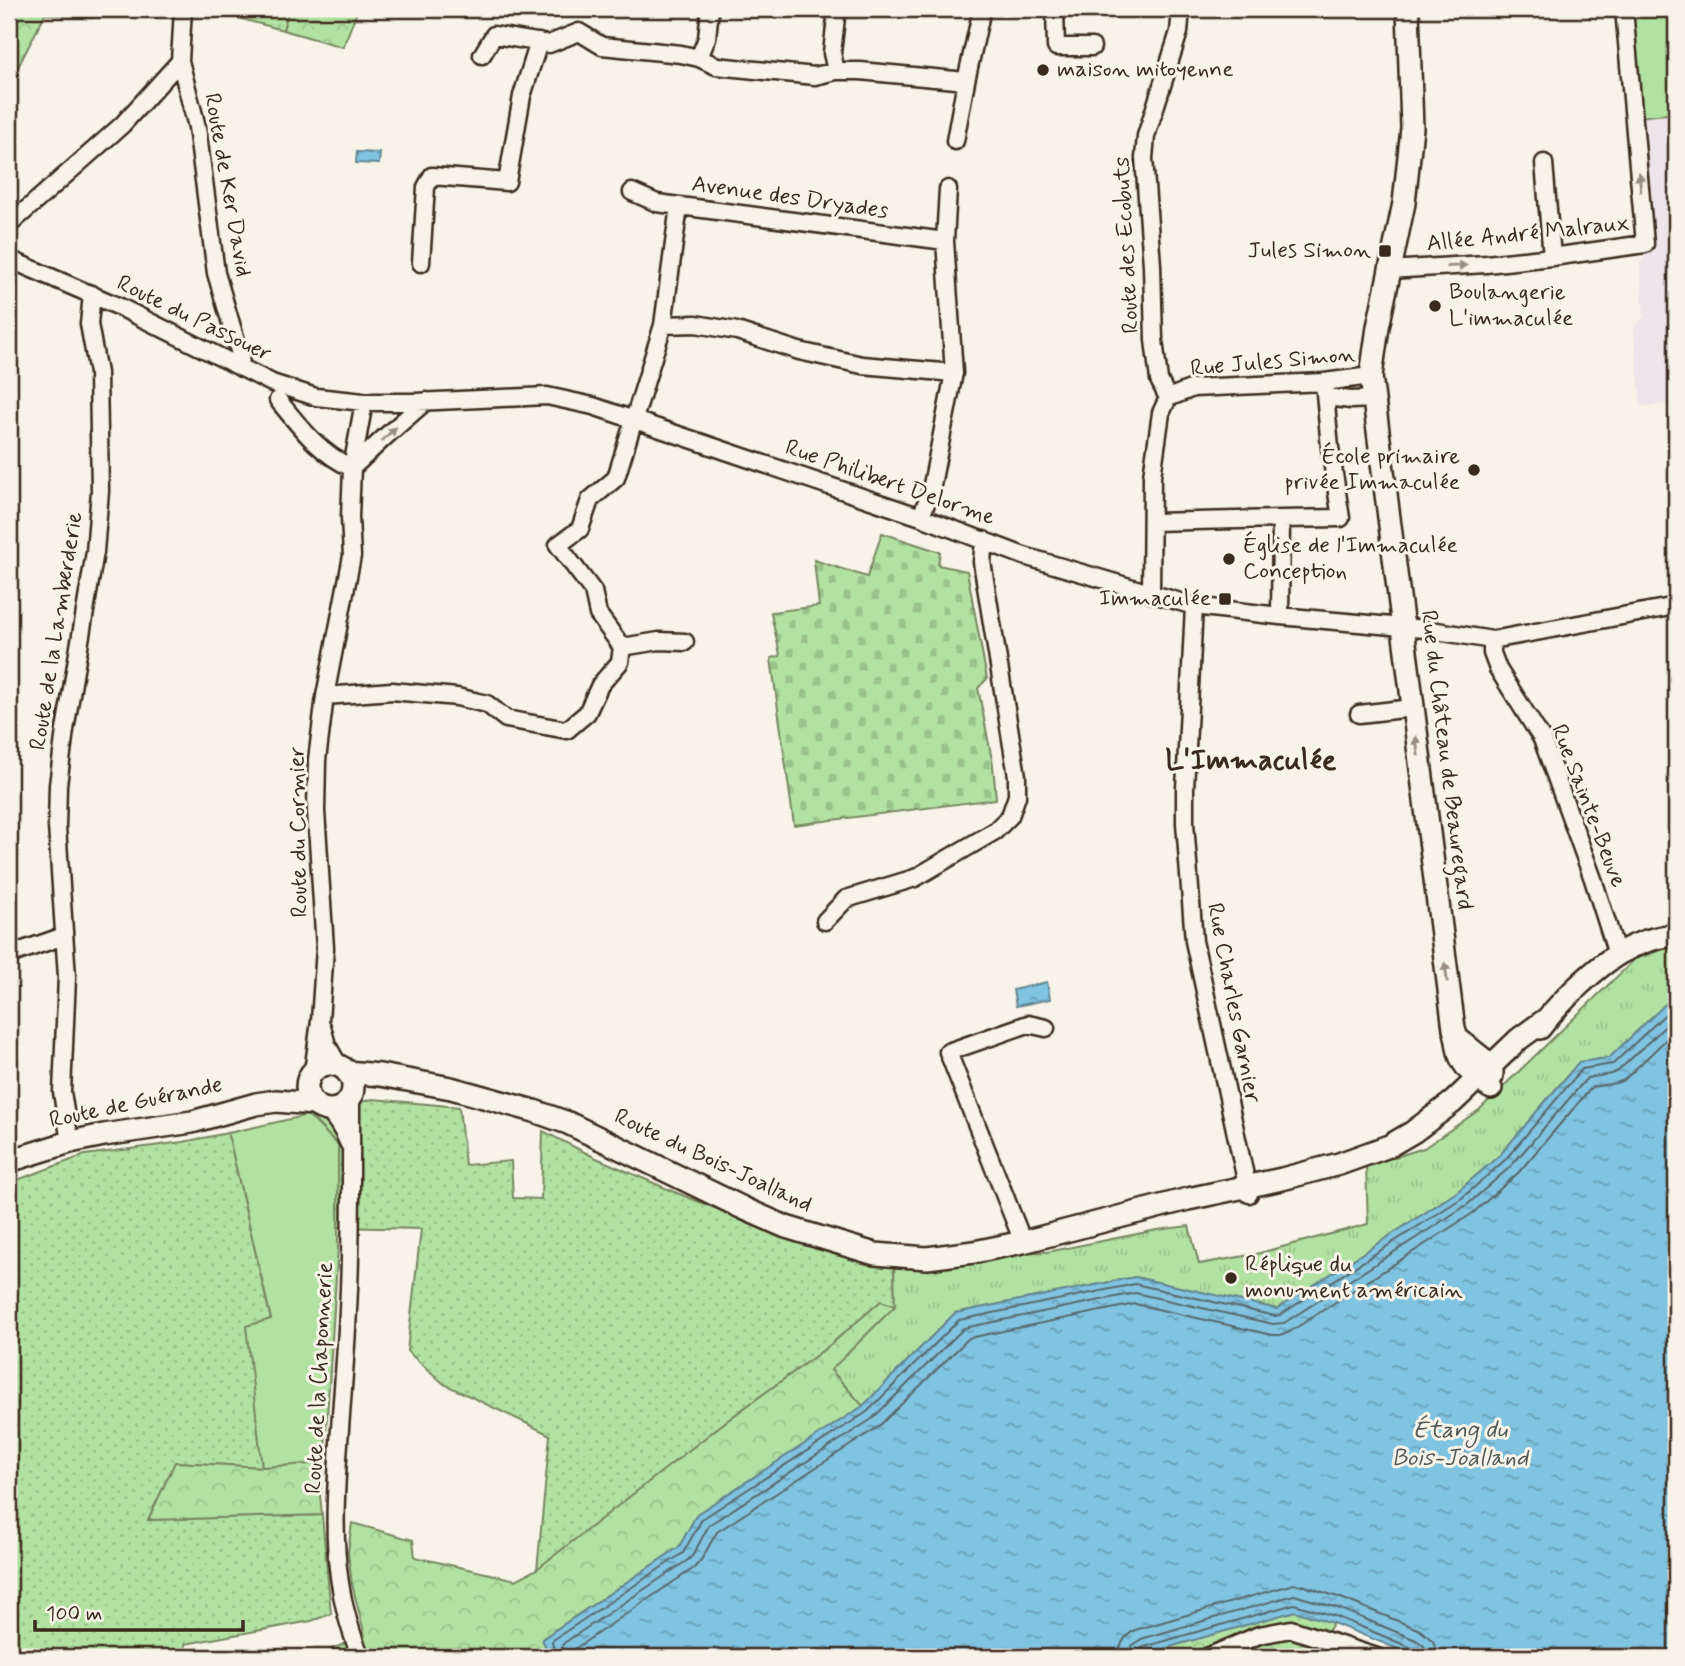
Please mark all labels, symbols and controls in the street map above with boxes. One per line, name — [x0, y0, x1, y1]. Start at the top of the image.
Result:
place label: maison mitoyenne — [1057, 55, 1234, 85]
marker: maison mitoyenne — [1035, 62, 1051, 78]
street label: Route de Ker David — [196, 91, 258, 279]
street label: Route des Ecobuts — [1107, 156, 1147, 334]
street label: Avenue des Dryades — [690, 169, 890, 227]
one-way arrow — [1634, 171, 1645, 193]
street label: Allée André Malraux — [1425, 208, 1631, 260]
place label: Jules Simon — [1247, 236, 1371, 266]
marker: Jules Simon — [1377, 243, 1393, 259]
one-way arrow — [1446, 260, 1468, 271]
street label: Route du Passouer — [112, 269, 277, 370]
place label: Boulangerie L'immaculée — [1449, 278, 1573, 334]
marker: Boulangerie L'immaculée — [1427, 298, 1443, 314]
street label: Rue Jules Simon — [1189, 340, 1357, 384]
one-way arrow — [380, 426, 397, 442]
street label: Rue Philibert Delorme — [781, 433, 999, 533]
place label: École primaire privée Immaculée — [1285, 441, 1460, 498]
marker: École primaire privée Immaculée — [1466, 462, 1482, 478]
street label: Route de la Lamberderie — [23, 509, 91, 752]
place label: Église de l'Immaculée Conception — [1243, 530, 1458, 587]
marker: Église de l'Immaculée Conception — [1221, 551, 1237, 567]
place label: Immaculée — [1099, 584, 1211, 614]
marker: Immaculée — [1217, 591, 1233, 607]
street label: Rue du Château de Beauregard — [1411, 609, 1479, 912]
street label: Rue Sainte-Beuve — [1543, 720, 1633, 892]
one-way arrow — [1411, 735, 1422, 757]
district label: L'Immaculée — [1165, 741, 1337, 780]
street label: Route du Cormier — [283, 746, 315, 918]
street label: Rue Charles Garnier — [1199, 900, 1267, 1106]
one-way arrow — [1441, 960, 1452, 982]
street label: Route de Guérande — [47, 1070, 225, 1136]
street label: Route du Bois-Joalland — [609, 1102, 817, 1220]
place label: Réplique du monument américain — [1245, 1250, 1463, 1306]
street label: Route de la Chaponnerie — [299, 1261, 341, 1495]
marker: Réplique du monument américain — [1223, 1270, 1239, 1286]
water label: Étang du Bois-Joalland — [1392, 1414, 1530, 1474]
scale bar — [35, 1589, 243, 1633]
text: 100 m — [46, 1600, 102, 1628]

